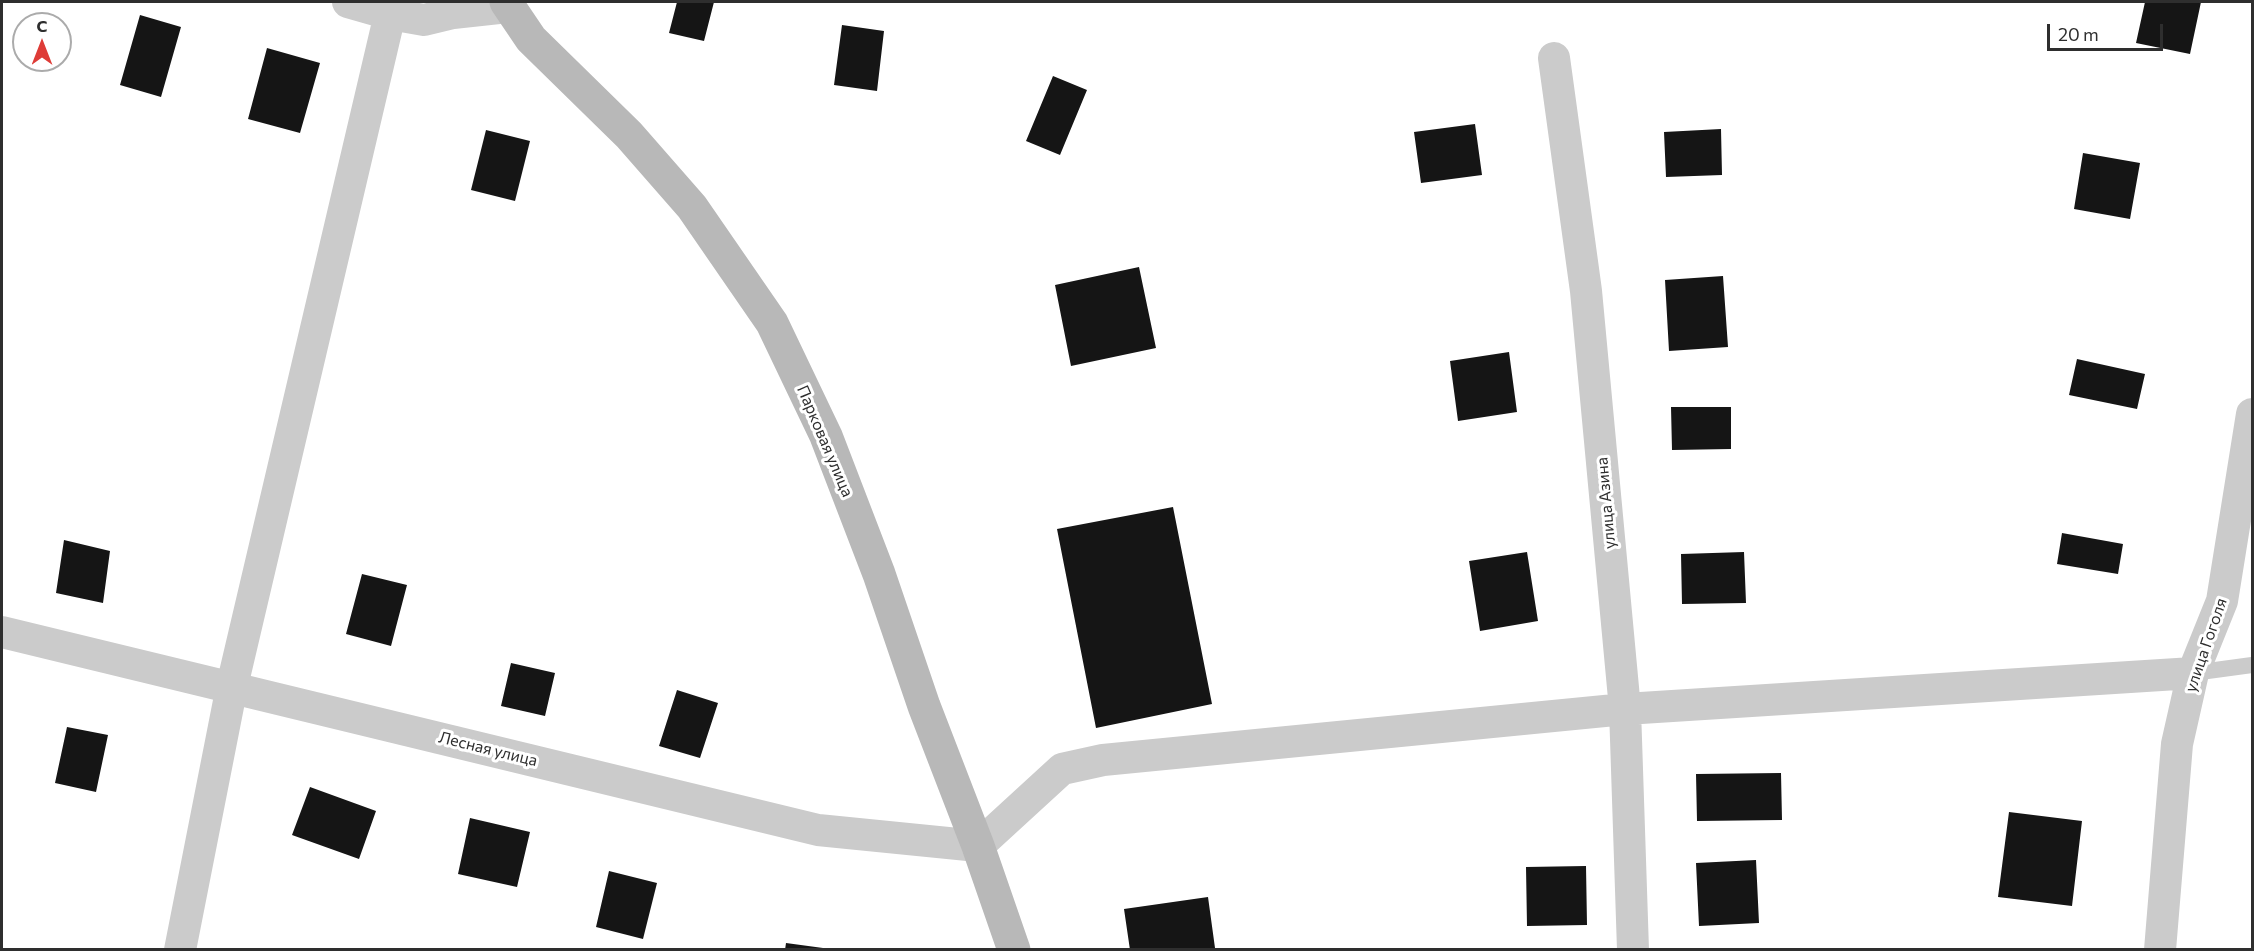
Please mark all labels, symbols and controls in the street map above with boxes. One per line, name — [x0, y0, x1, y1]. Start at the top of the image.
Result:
north arrow — [12, 12, 72, 72]
scale bar — [2050, 12, 2166, 50]
text: С — [37, 16, 47, 35]
text: 20 m — [2058, 23, 2099, 45]
street label: Парковая улица — [793, 382, 857, 500]
street label: улица Азина — [1592, 456, 1620, 550]
street label: улица Гоголя — [2181, 595, 2231, 695]
street label: Лесная улица — [437, 727, 539, 771]

